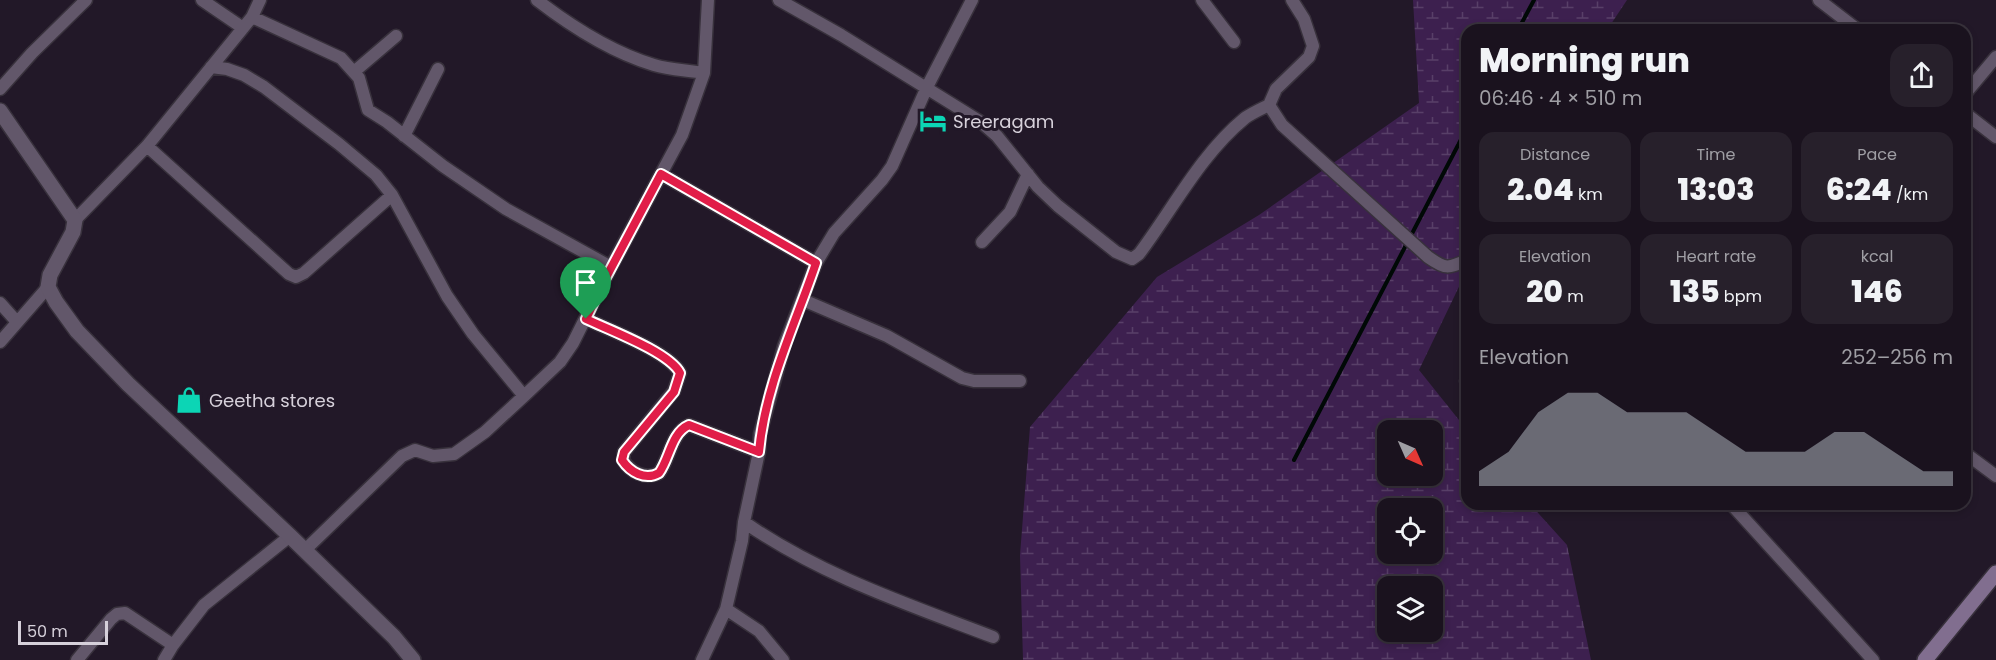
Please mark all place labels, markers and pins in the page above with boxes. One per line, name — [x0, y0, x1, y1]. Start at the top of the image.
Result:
hotel icon: Sreeragam — [918, 106, 948, 136]
place label: Sreeragam — [953, 109, 1054, 134]
pin — [560, 257, 611, 319]
shop icon: Geetha stores — [174, 385, 204, 415]
place label: Geetha stores — [209, 388, 335, 413]

